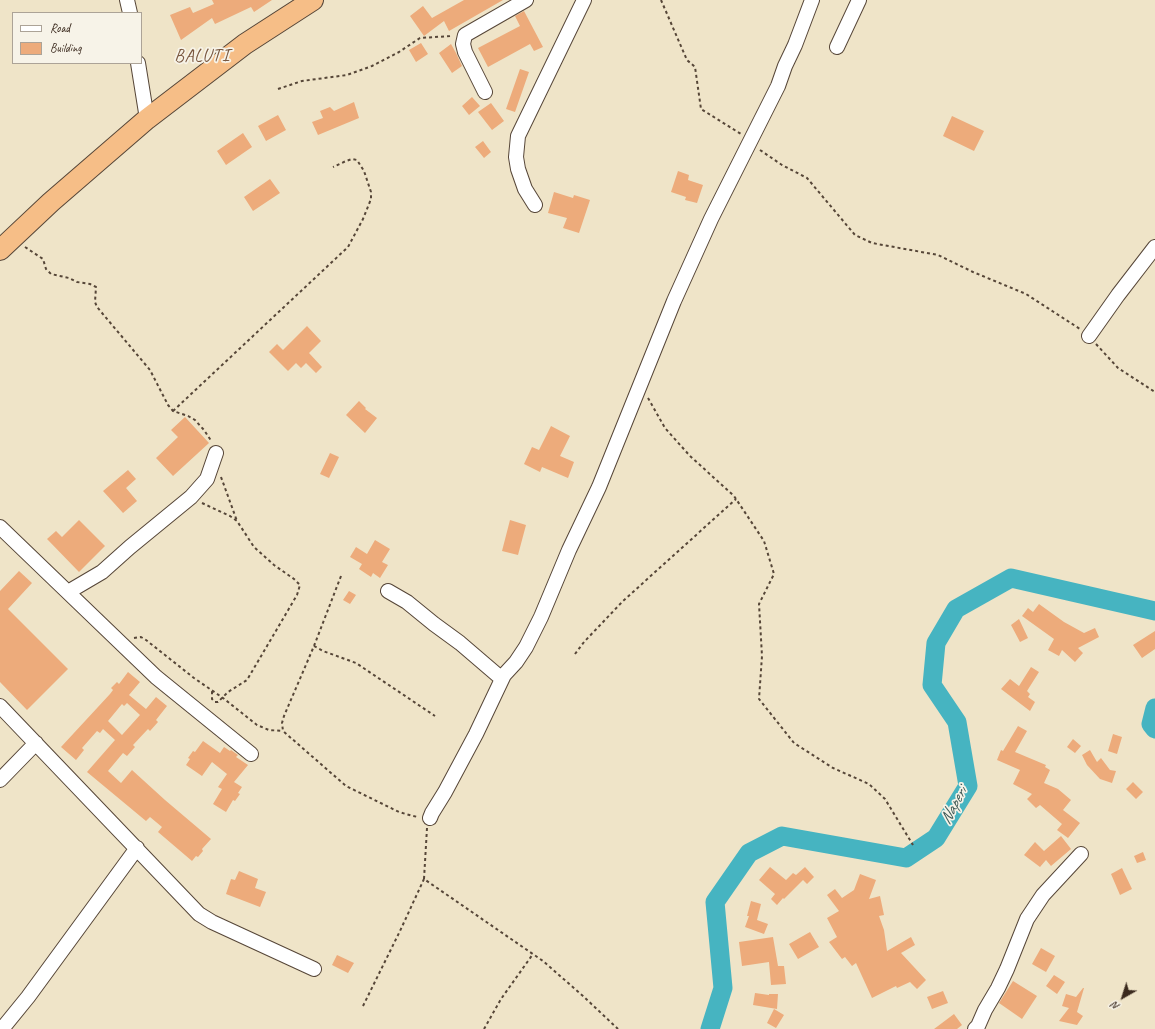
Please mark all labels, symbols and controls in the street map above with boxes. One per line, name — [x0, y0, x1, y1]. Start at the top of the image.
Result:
legend — [12, 12, 142, 64]
text: Road — [50, 20, 70, 36]
text: Building — [50, 40, 82, 56]
district label: BALUTI — [174, 45, 230, 67]
water label: Naperi — [936, 784, 972, 828]
north arrow — [1103, 977, 1143, 1017]
text: N — [1108, 999, 1123, 1014]

